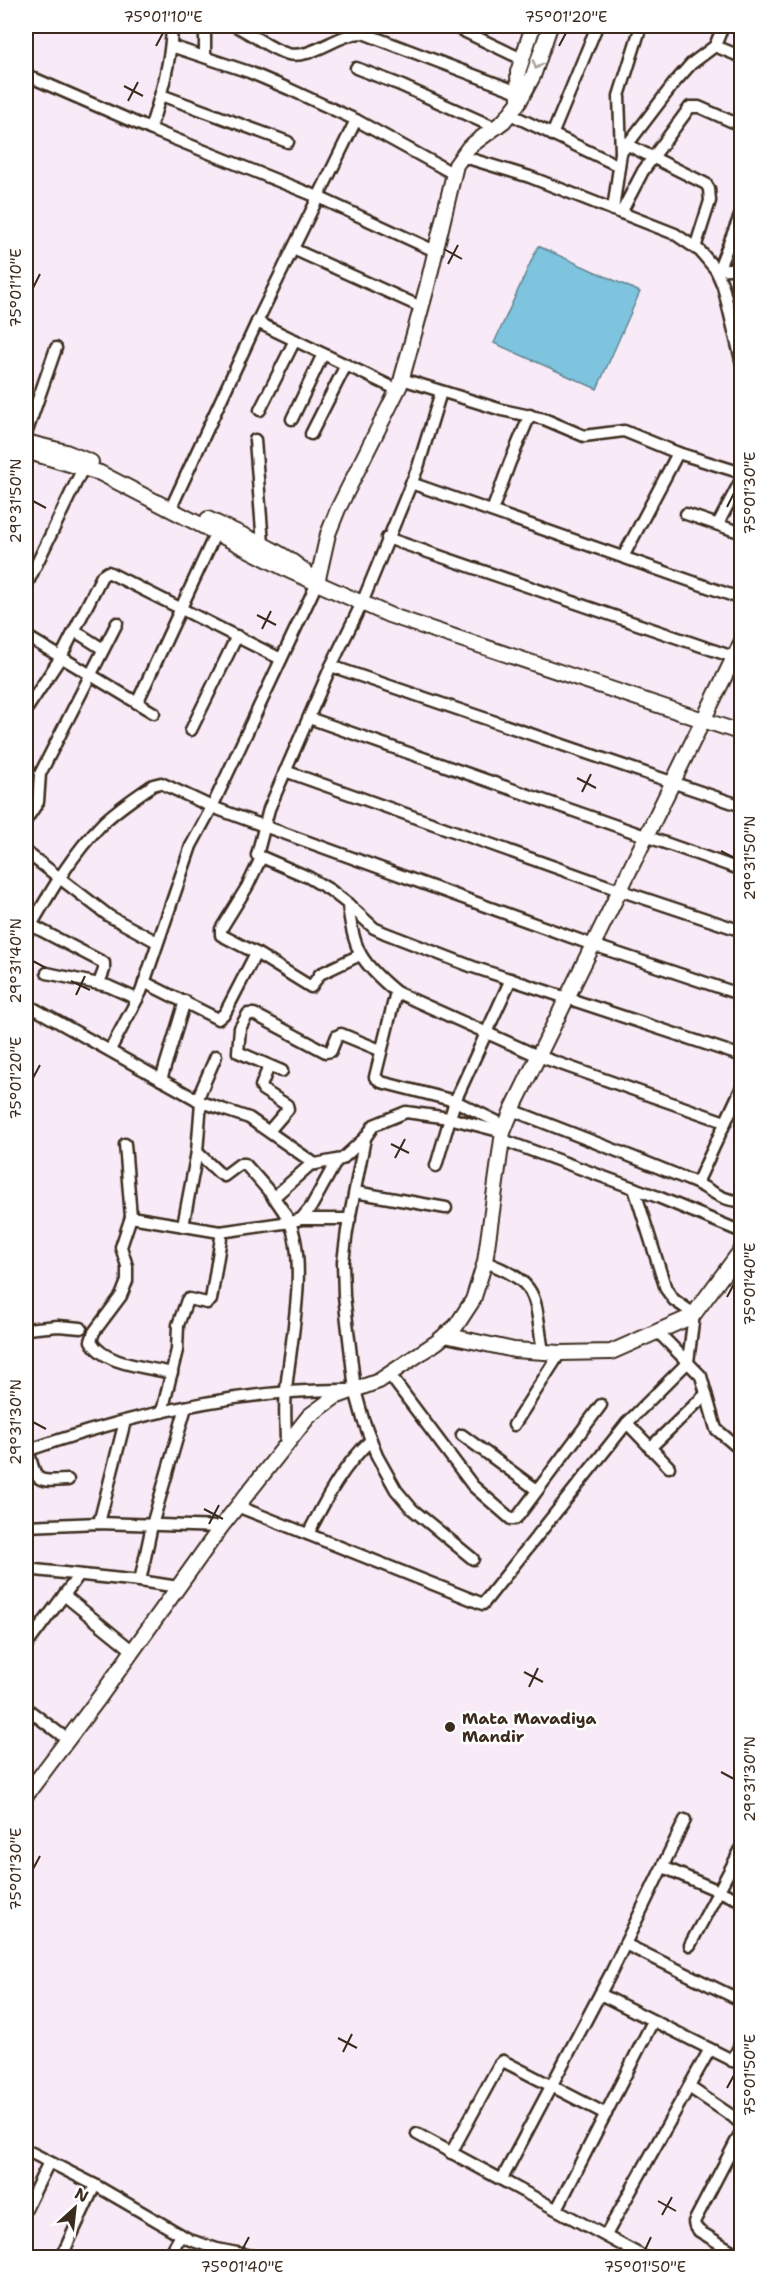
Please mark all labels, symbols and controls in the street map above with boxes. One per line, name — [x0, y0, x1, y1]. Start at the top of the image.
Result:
text: 75°01'10"E — [123, 7, 203, 27]
text: 75°01'20"E — [525, 7, 607, 27]
one-way arrow — [531, 59, 544, 69]
text: 75°01'10"E — [6, 248, 26, 328]
text: 75°01'30"E — [740, 451, 760, 535]
text: 29°31'50"N — [6, 459, 26, 543]
text: 29°31'50"N — [740, 816, 760, 900]
text: 29°31'40"N — [6, 918, 26, 1004]
text: 75°01'20"E — [6, 1037, 26, 1119]
text: 75°01'40"E — [740, 1243, 760, 1325]
text: 29°31'30"N — [6, 1379, 26, 1465]
place label: Mata Mavadiya Mandir — [462, 1708, 597, 1747]
marker: Mata Mavadiya Mandir — [443, 1720, 457, 1734]
text: 29°31'30"N — [740, 1736, 760, 1822]
text: 75°01'30"E — [6, 1827, 26, 1911]
text: 75°01'50"E — [740, 2034, 760, 2116]
north arrow — [45, 2178, 105, 2238]
text: N — [71, 2183, 92, 2207]
text: 75°01'40"E — [201, 2257, 283, 2277]
text: 75°01'50"E — [604, 2257, 686, 2277]

